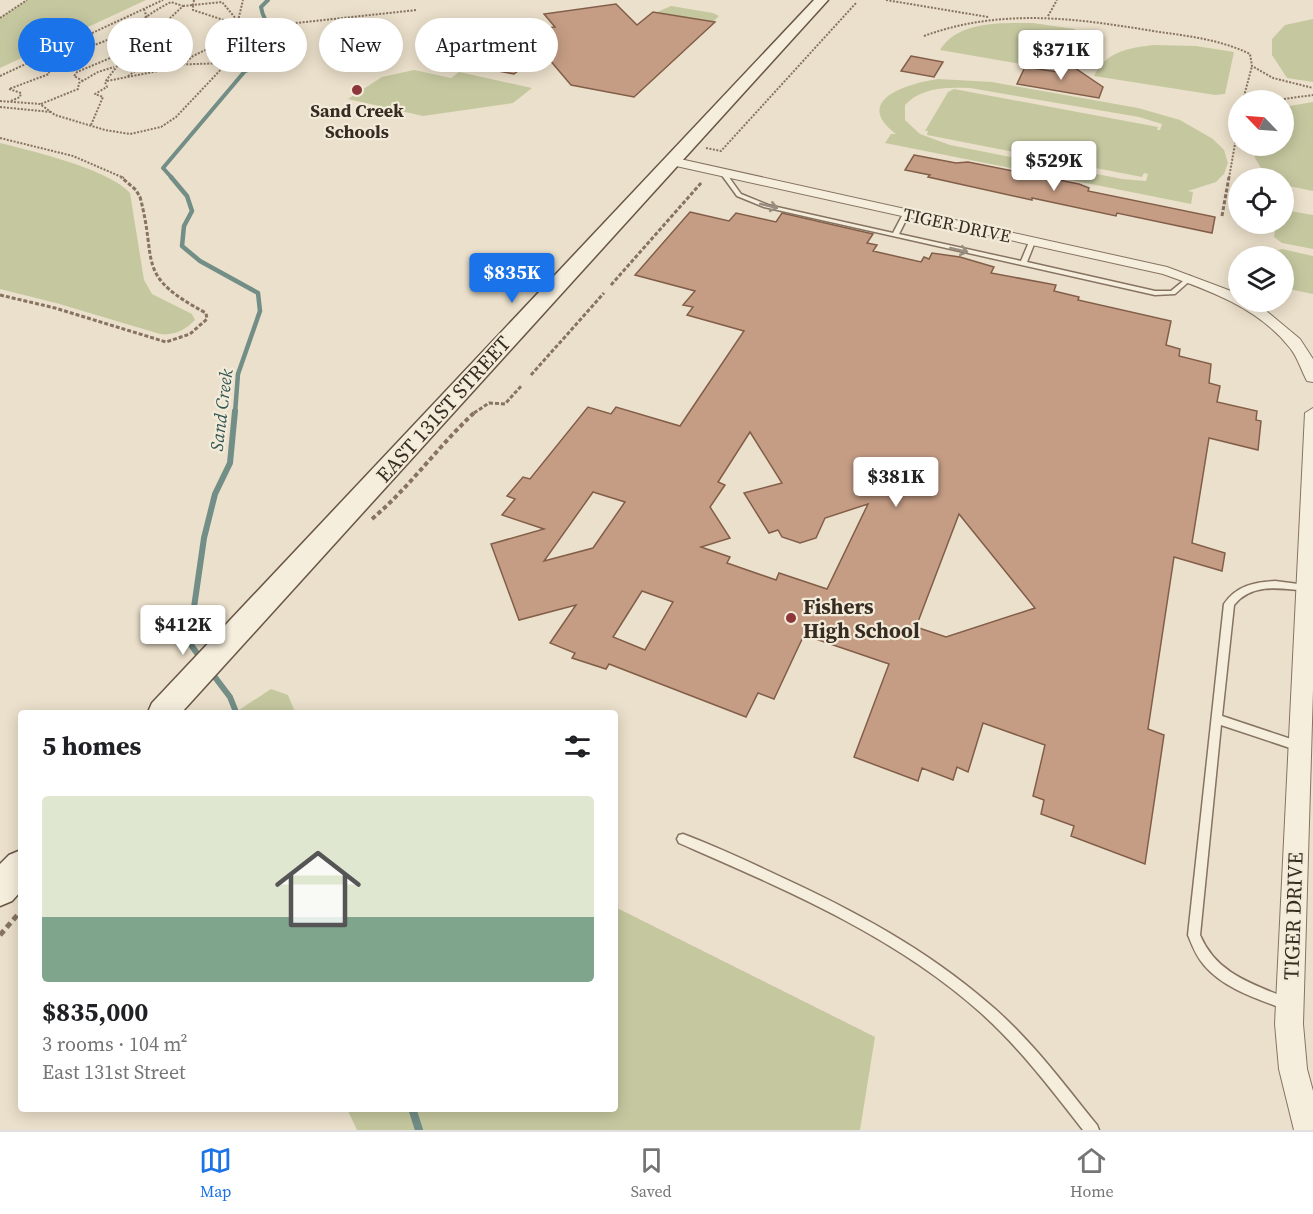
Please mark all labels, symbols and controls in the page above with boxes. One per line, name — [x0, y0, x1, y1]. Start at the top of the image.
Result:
chip: Buy — [18, 18, 95, 72]
chip: Rent — [107, 18, 193, 72]
chip: Filters — [205, 18, 307, 72]
chip: New — [319, 18, 403, 72]
chip: Apartment — [415, 18, 558, 72]
pin: $371K — [1019, 30, 1103, 81]
text: $371K — [1032, 35, 1090, 63]
marker: Sand Creek Schools — [350, 83, 364, 97]
north arrow — [1228, 90, 1294, 156]
map controls — [1228, 90, 1294, 312]
place label: Sand Creek Schools — [310, 98, 404, 144]
pin: $529K — [1012, 141, 1096, 192]
text: $529K — [1025, 146, 1083, 174]
button: locate — [1228, 168, 1294, 234]
one-way arrow — [759, 201, 778, 213]
street label: TIGER DRIVE — [901, 201, 1013, 249]
one-way arrow — [950, 244, 969, 256]
button: layers — [1228, 246, 1294, 312]
pin: $835K — [470, 253, 554, 304]
text: $835K — [483, 258, 541, 286]
street label: EAST 131ST STREET — [369, 329, 517, 489]
water label: Sand Creek — [204, 367, 238, 452]
pin: $381K — [854, 457, 938, 508]
text: $381K — [867, 462, 925, 490]
place label: Fishers High School — [803, 592, 920, 645]
pin: $412K — [141, 605, 225, 656]
text: $412K — [154, 610, 212, 638]
marker: Fishers High School — [784, 611, 798, 625]
text: 5 homes — [42, 728, 141, 764]
icon: filters — [561, 730, 594, 763]
icon: home — [264, 835, 372, 943]
street label: TIGER DRIVE — [1276, 852, 1310, 980]
text: $835,000 — [42, 994, 148, 1030]
text: 3 rooms · 104 m² — [42, 1030, 188, 1058]
text: East 131st Street — [42, 1058, 186, 1086]
tab: Map — [199, 1144, 232, 1202]
tab: Saved — [631, 1144, 672, 1202]
tab: Home — [1070, 1144, 1114, 1202]

